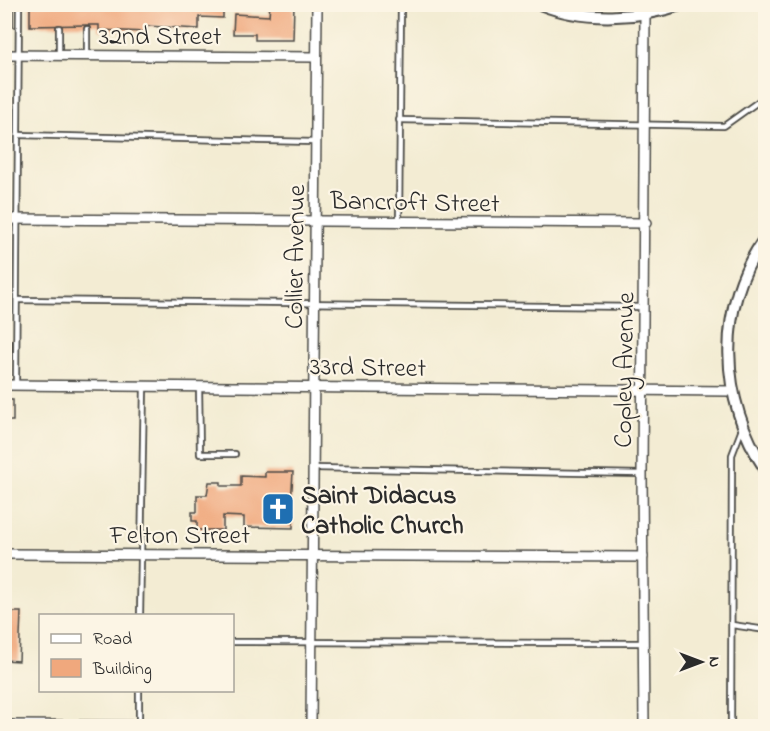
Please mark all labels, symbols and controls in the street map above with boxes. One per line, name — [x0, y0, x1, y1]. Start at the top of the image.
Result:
street label: 32nd Street — [98, 19, 222, 57]
street label: Collier Avenue — [277, 184, 317, 330]
street label: Bancroft Street — [329, 184, 500, 224]
street label: Copley Avenue — [606, 291, 646, 448]
street label: 33rd Street — [310, 349, 427, 389]
place label: Saint Didacus Catholic Church — [301, 478, 464, 546]
church icon: Saint Didacus Catholic Church — [260, 491, 296, 527]
street label: Felton Street — [109, 518, 250, 556]
legend — [39, 614, 234, 692]
text: Road — [93, 627, 132, 653]
north arrow — [671, 632, 731, 692]
text: Building — [92, 657, 152, 684]
text: N — [702, 657, 726, 668]

